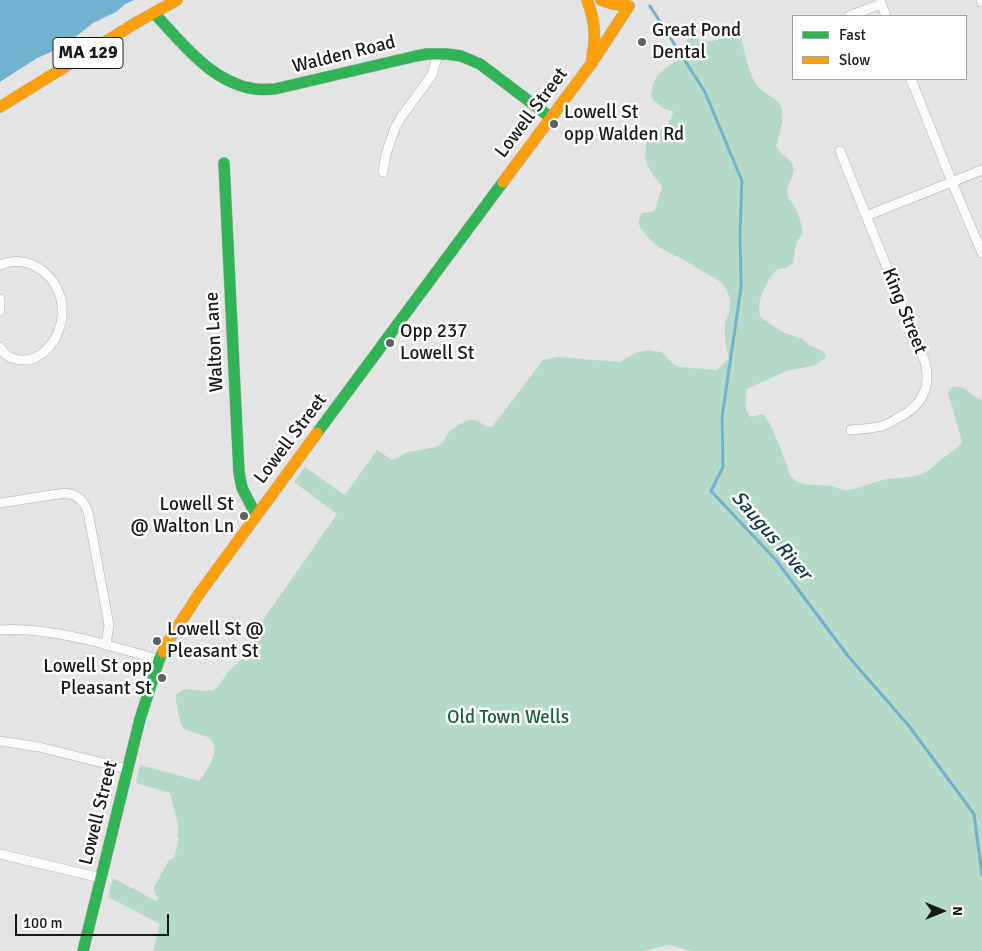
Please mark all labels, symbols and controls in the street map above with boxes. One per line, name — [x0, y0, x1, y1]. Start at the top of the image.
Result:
legend — [792, 15, 967, 80]
place label: Great Pond Dental — [652, 20, 741, 64]
text: Fast — [839, 26, 866, 44]
street label: Walden Road — [290, 31, 398, 79]
marker: Great Pond Dental — [636, 36, 648, 48]
road number: MA 129 — [53, 38, 123, 68]
text: Slow — [839, 51, 870, 69]
street label: Lowell Street — [491, 64, 573, 162]
place label: Lowell St opp Walden Rd — [564, 102, 684, 146]
marker: Lowell St opp Walden Rd — [548, 118, 560, 130]
street label: King Street — [876, 265, 932, 357]
street label: Walton Lane — [201, 291, 229, 393]
place label: Opp 237 Lowell St — [400, 321, 474, 365]
marker: Opp 237 Lowell St — [384, 337, 396, 349]
street label: Lowell Street — [250, 390, 332, 488]
water label: Saugus River — [726, 487, 816, 585]
place label: Lowell St @ Walton Ln — [130, 494, 234, 538]
marker: Lowell St @ Walton Ln — [238, 510, 250, 522]
place label: Lowell St @ Pleasant St — [167, 619, 264, 663]
marker: Lowell St @ Pleasant St — [151, 635, 163, 647]
place label: Lowell St opp Pleasant St — [43, 656, 152, 700]
marker: Lowell St opp Pleasant St — [156, 672, 168, 684]
park label: Old Town Wells — [447, 707, 569, 729]
street label: Lowell Street — [75, 758, 123, 868]
north arrow — [917, 886, 967, 936]
scale bar — [18, 904, 171, 936]
text: N — [949, 906, 966, 916]
text: 100 m — [23, 914, 63, 932]

